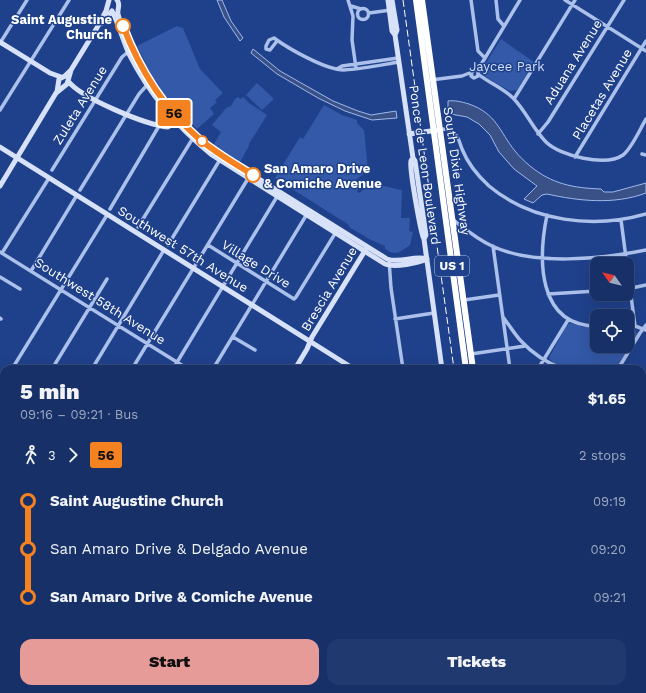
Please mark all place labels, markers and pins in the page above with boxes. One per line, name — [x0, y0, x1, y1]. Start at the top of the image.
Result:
place label: Saint Augustine Church — [11, 12, 112, 42]
marker: Saint Augustine Church — [115, 18, 131, 34]
unlabelled marker — [196, 135, 208, 147]
place label: San Amaro Drive & Comiche Avenue — [264, 161, 382, 191]
marker: San Amaro Drive & Comiche Avenue — [245, 167, 261, 183]

